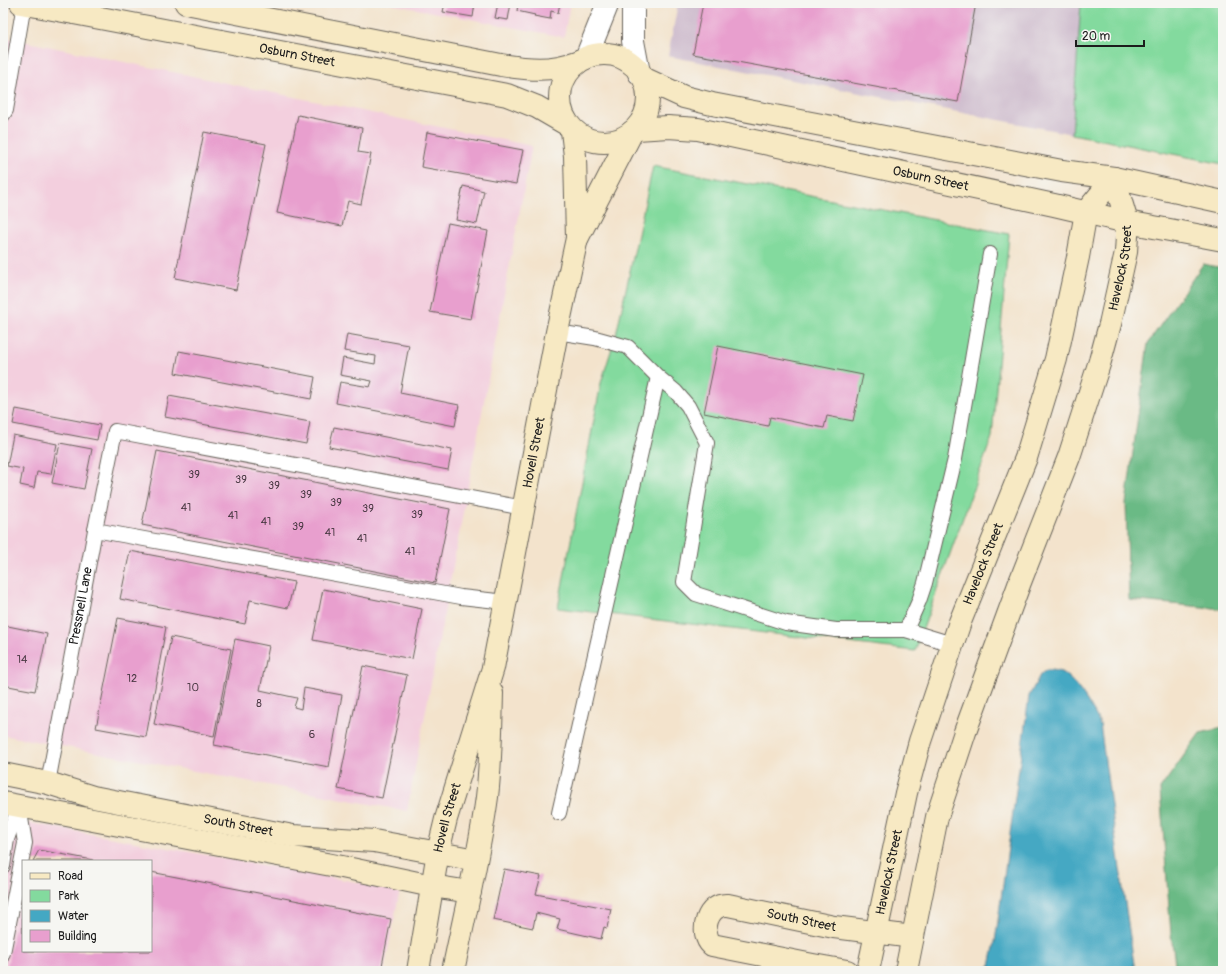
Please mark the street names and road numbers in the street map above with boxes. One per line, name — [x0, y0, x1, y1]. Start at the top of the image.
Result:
street label: Osburn Street — [258, 40, 337, 70]
street label: Osburn Street — [891, 163, 971, 195]
street label: Havelock Street — [1105, 224, 1135, 312]
street label: Hovell Street — [519, 415, 549, 489]
street label: Havelock Street — [960, 520, 1007, 607]
street label: Pressnell Lane — [66, 565, 96, 646]
street label: Hovell Street — [430, 780, 465, 854]
street label: South Street — [202, 811, 275, 840]
street label: Havelock Street — [872, 827, 906, 916]
street label: South Street — [765, 905, 838, 935]

